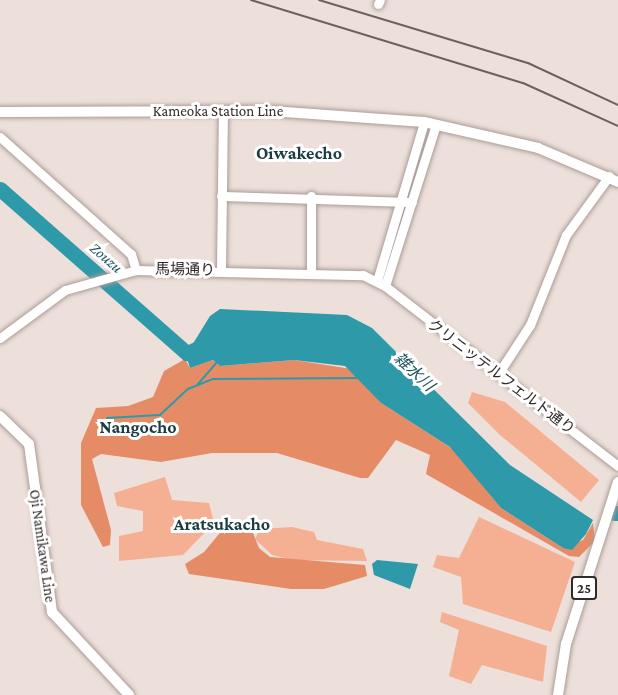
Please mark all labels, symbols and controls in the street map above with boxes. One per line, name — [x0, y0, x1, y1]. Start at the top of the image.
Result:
street label: Kameoka Station Line — [153, 103, 283, 121]
district label: Oiwakecho — [256, 142, 342, 164]
water label: Zouzu — [86, 239, 126, 277]
street label: 馬場通り — [155, 260, 215, 280]
street label: クリニッテルフェルド通り — [424, 316, 578, 438]
water label: 雑水川 — [390, 349, 438, 395]
district label: Nangocho — [99, 416, 177, 438]
street label: Oji Namikawa Line — [25, 488, 59, 604]
district label: Aratsukacho — [174, 513, 270, 535]
road number: 25 — [570, 577, 598, 599]

